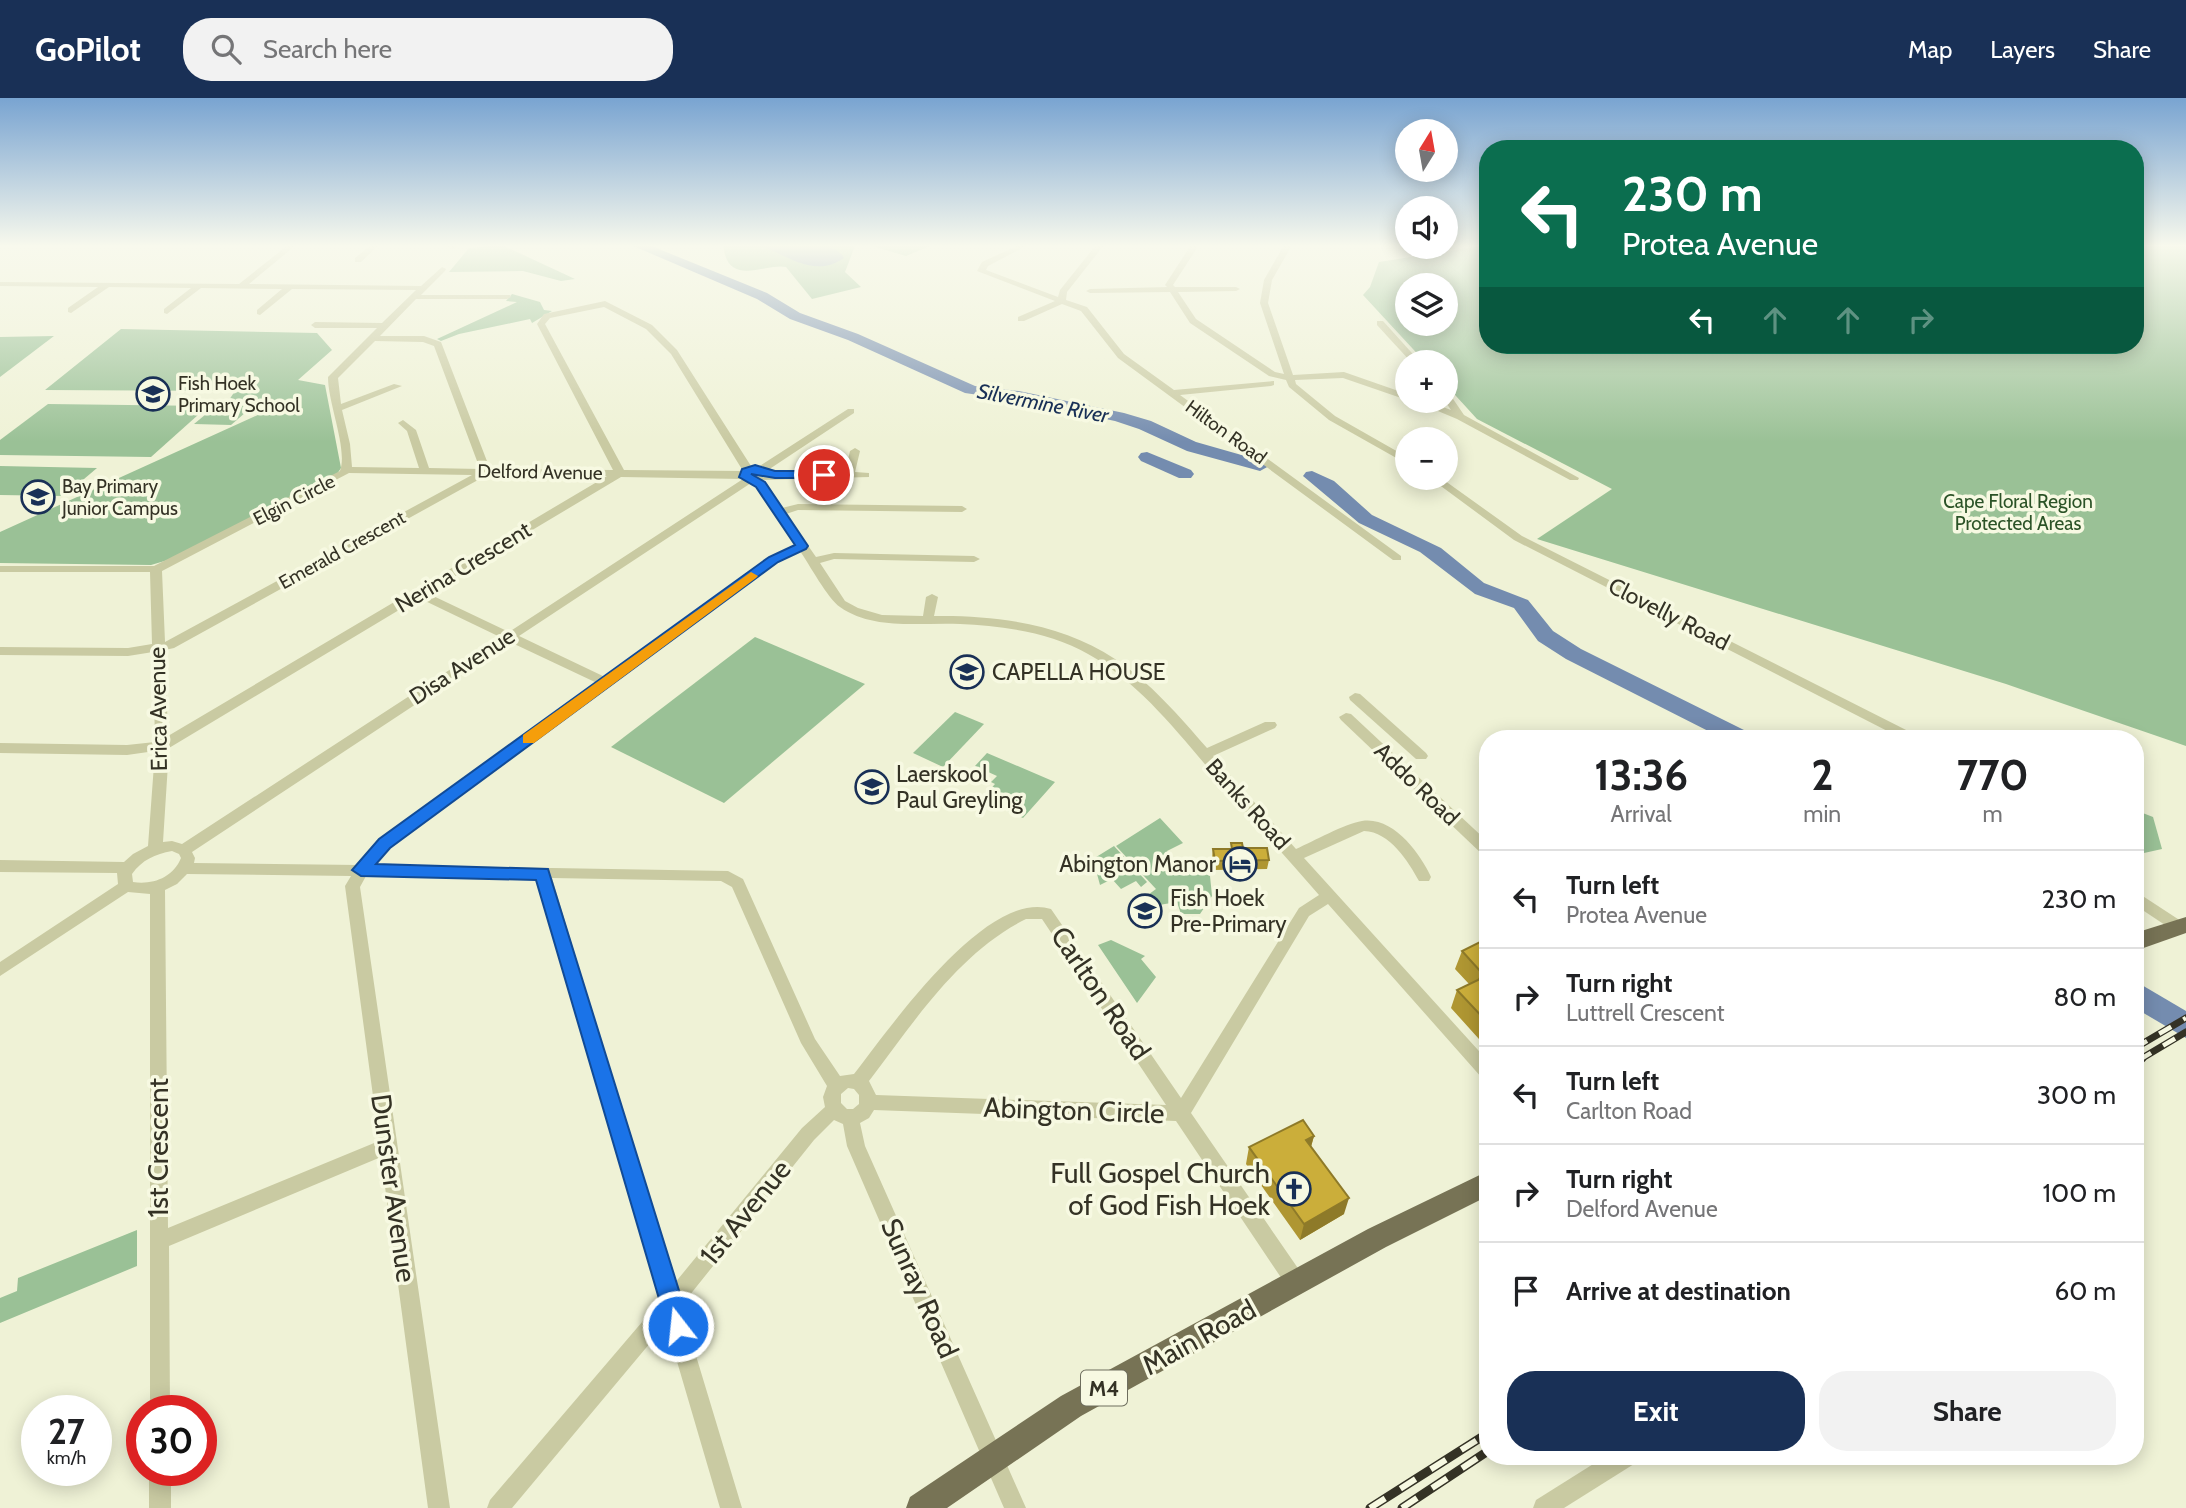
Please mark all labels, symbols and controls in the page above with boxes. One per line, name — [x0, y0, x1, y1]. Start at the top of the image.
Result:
search box — [183, 18, 673, 81]
text: GoPilot — [35, 29, 141, 69]
icon: search — [207, 30, 245, 68]
text: Search here — [263, 33, 392, 65]
text: Map — [1908, 35, 1952, 64]
text: Layers — [1990, 35, 2055, 64]
text: Share — [2093, 35, 2151, 64]
north arrow — [1395, 119, 1458, 182]
map controls — [1395, 119, 1458, 490]
text: 230 m — [1622, 164, 1763, 223]
icon: left — [1507, 168, 1598, 259]
button: sound — [1395, 196, 1458, 259]
text: Protea Avenue — [1622, 224, 1818, 263]
button: layers — [1395, 273, 1458, 336]
icon: left — [1683, 301, 1721, 339]
icon: ahead — [1756, 301, 1794, 339]
icon: ahead — [1829, 301, 1867, 339]
icon: right — [1902, 301, 1940, 339]
button: + — [1395, 350, 1458, 413]
place label: Fish Hoek Primary School — [178, 372, 300, 417]
school or university icon: Fish Hoek Primary School — [134, 375, 172, 413]
water label: Silvermine River — [975, 378, 1112, 428]
street label: Hilton Road — [1181, 395, 1271, 469]
button: − — [1395, 427, 1458, 490]
pin — [794, 445, 854, 505]
icon: arrive — [805, 456, 843, 494]
street label: Delford Avenue — [477, 459, 603, 485]
street label: Elgin Circle — [249, 470, 339, 530]
place label: Bay Primary Junior Campus — [61, 475, 178, 520]
school or university icon: Bay Primary Junior Campus — [19, 478, 57, 516]
park label: Cape Floral Region Protected Areas — [1943, 490, 2093, 535]
street label: Emerald Crescent — [275, 505, 410, 594]
street label: Nerina Crescent — [390, 515, 536, 619]
street label: Clovelly Road — [1604, 572, 1734, 656]
street label: Disa Avenue — [404, 621, 520, 710]
street label: Erica Avenue — [143, 646, 173, 771]
school or university icon: CAPELLA HOUSE — [948, 653, 986, 691]
place label: CAPELLA HOUSE — [992, 658, 1165, 686]
street label: Addo Road — [1369, 737, 1465, 831]
text: 13:36 — [1594, 749, 1688, 801]
text: 2 — [1811, 749, 1833, 801]
text: 770 — [1957, 749, 2029, 801]
street label: Banks Road — [1200, 753, 1296, 855]
place label: Laerskool Paul Greyling — [896, 760, 1023, 814]
school or university icon: Laerskool Paul Greyling — [853, 768, 891, 806]
text: Arrival — [1611, 800, 1672, 828]
text: min — [1803, 800, 1841, 828]
text: m — [1983, 800, 2003, 828]
hotel icon: Abington Manor — [1221, 845, 1259, 883]
place label: Abington Manor — [1059, 850, 1217, 878]
text: Turn left — [1566, 869, 1659, 901]
icon: left — [1507, 880, 1545, 918]
text: 230 m — [2042, 883, 2116, 915]
place label: Fish Hoek Pre-Primary — [1170, 884, 1287, 938]
school or university icon: Fish Hoek Pre-Primary — [1126, 892, 1164, 930]
text: Protea Avenue — [1566, 901, 1707, 929]
street label: Carlton Road — [1044, 920, 1158, 1066]
text: Turn right — [1566, 967, 1672, 999]
icon: right — [1507, 978, 1545, 1016]
text: 80 m — [2053, 981, 2116, 1013]
text: Luttrell Crescent — [1566, 999, 1724, 1027]
text: Turn left — [1566, 1065, 1659, 1097]
icon: left — [1507, 1076, 1545, 1114]
street label: 1st Crescent — [141, 1078, 175, 1218]
text: 300 m — [2037, 1079, 2116, 1111]
street label: Abington Circle — [983, 1090, 1165, 1130]
street label: Dunster Avenue — [364, 1092, 424, 1284]
text: Carlton Road — [1566, 1097, 1692, 1125]
street label: 1st Avenue — [692, 1153, 798, 1271]
place label: Full Gospel Church of God Fish Hoek — [1050, 1156, 1270, 1222]
text: Turn right — [1566, 1163, 1672, 1195]
church icon: Full Gospel Church of God Fish Hoek — [1275, 1170, 1313, 1208]
icon: right — [1507, 1174, 1545, 1212]
text: 100 m — [2043, 1177, 2116, 1209]
text: Delford Avenue — [1566, 1195, 1718, 1223]
street label: Sunray Road — [874, 1213, 966, 1363]
icon: arrive — [1507, 1272, 1545, 1310]
text: Arrive at destination — [1566, 1275, 1791, 1307]
text: 60 m — [2054, 1275, 2116, 1307]
position arrow — [641, 1289, 715, 1363]
street label: Main Road — [1136, 1292, 1262, 1382]
road number: M4 — [1081, 1370, 1127, 1406]
button: Exit — [1507, 1371, 1805, 1451]
button: Share — [1819, 1371, 2116, 1451]
speed limit sign: 30 — [126, 1395, 217, 1486]
text: 27 — [48, 1410, 85, 1453]
text: km/h — [47, 1447, 86, 1469]

